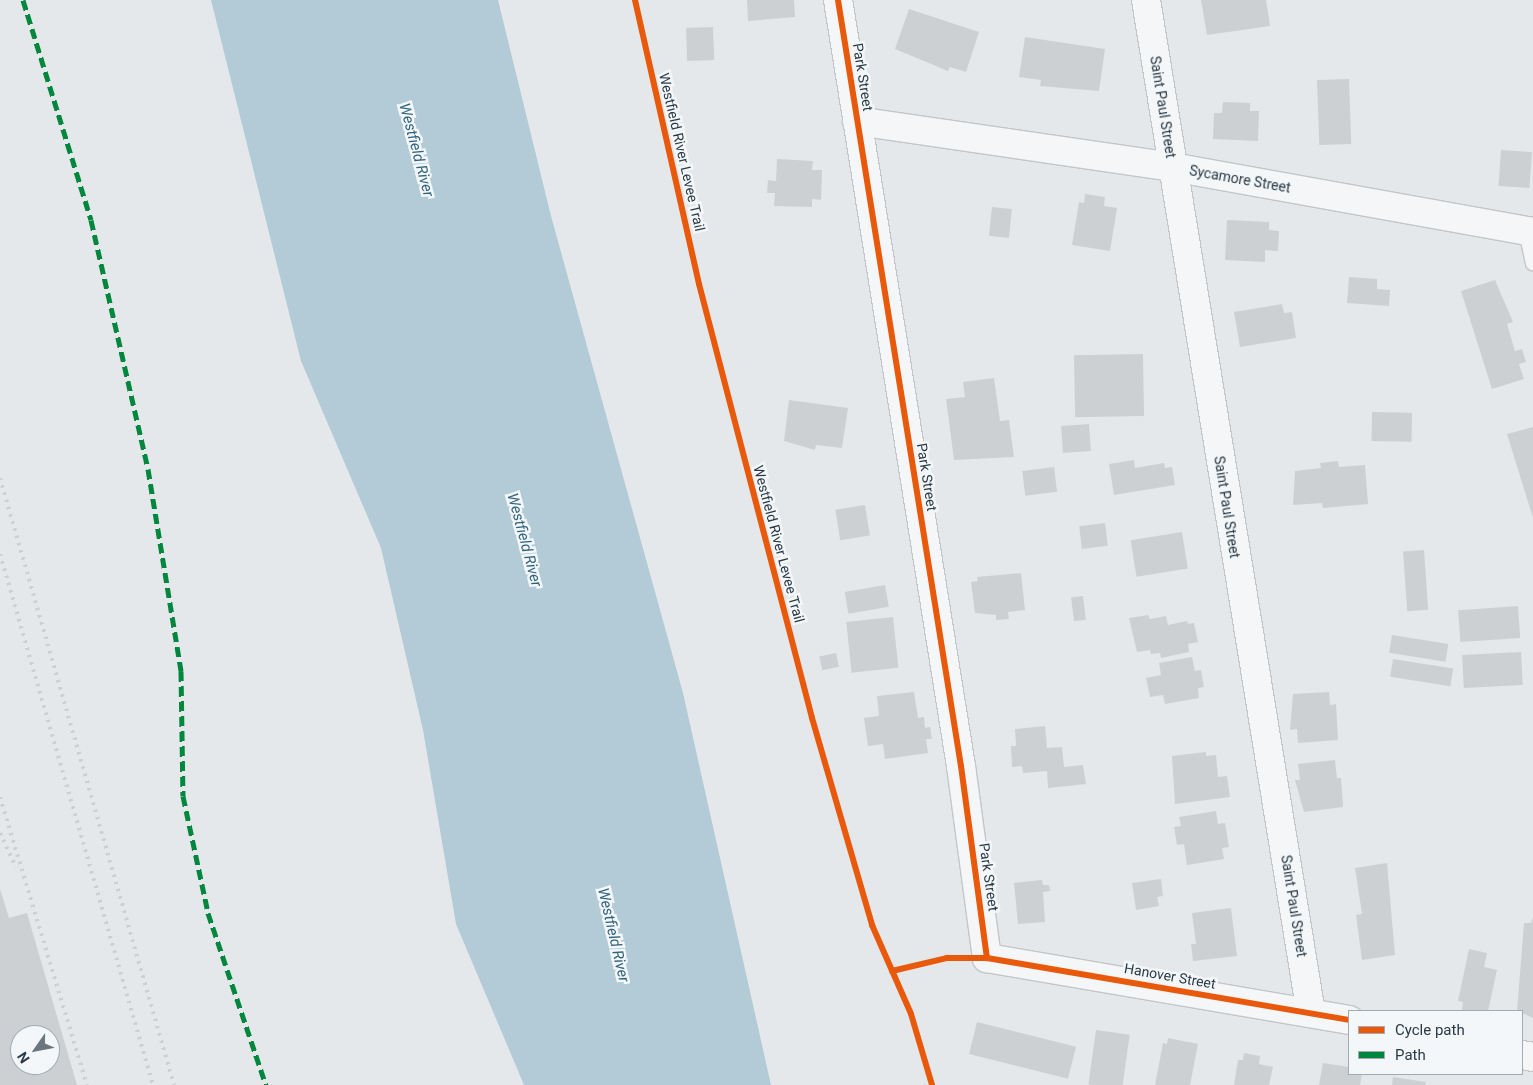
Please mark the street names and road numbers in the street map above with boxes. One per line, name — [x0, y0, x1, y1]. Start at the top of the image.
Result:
street label: Park Street — [849, 42, 877, 112]
street label: Saint Paul Street — [1147, 55, 1179, 159]
street label: Westfield River Levee Trail — [656, 71, 708, 233]
street label: Sycamore Street — [1188, 162, 1292, 196]
street label: Park Street — [913, 442, 941, 512]
street label: Saint Paul Street — [1211, 455, 1243, 559]
street label: Westfield River Levee Trail — [750, 463, 808, 625]
street label: Park Street — [976, 842, 1002, 912]
street label: Saint Paul Street — [1278, 854, 1310, 958]
street label: Hanover Street — [1123, 960, 1217, 992]

